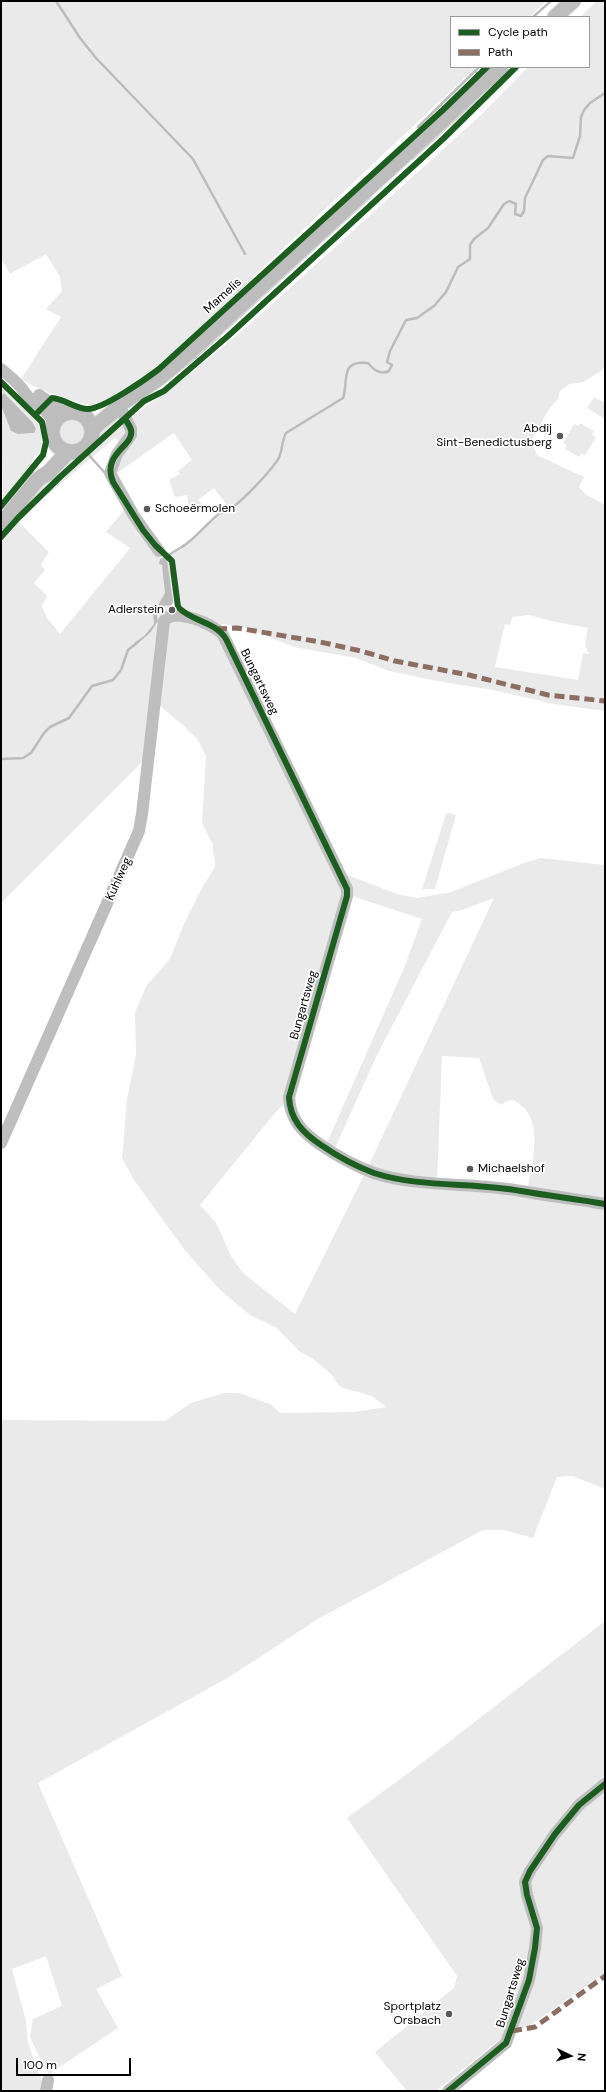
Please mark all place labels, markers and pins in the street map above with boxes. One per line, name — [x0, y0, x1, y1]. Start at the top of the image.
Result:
place label: Abdij Sint-Benedictusberg — [436, 422, 552, 450]
marker: Abdij Sint-Benedictusberg — [555, 431, 565, 441]
place label: Schoeërmolen — [155, 502, 235, 516]
marker: Schoeërmolen — [142, 504, 152, 514]
place label: Adlerstein — [108, 603, 164, 617]
marker: Adlerstein — [167, 605, 177, 615]
place label: Michaelshof — [478, 1162, 545, 1176]
marker: Michaelshof — [465, 1164, 475, 1174]
place label: Sportplatz Orsbach — [384, 2000, 441, 2028]
marker: Sportplatz Orsbach — [444, 2009, 454, 2019]

